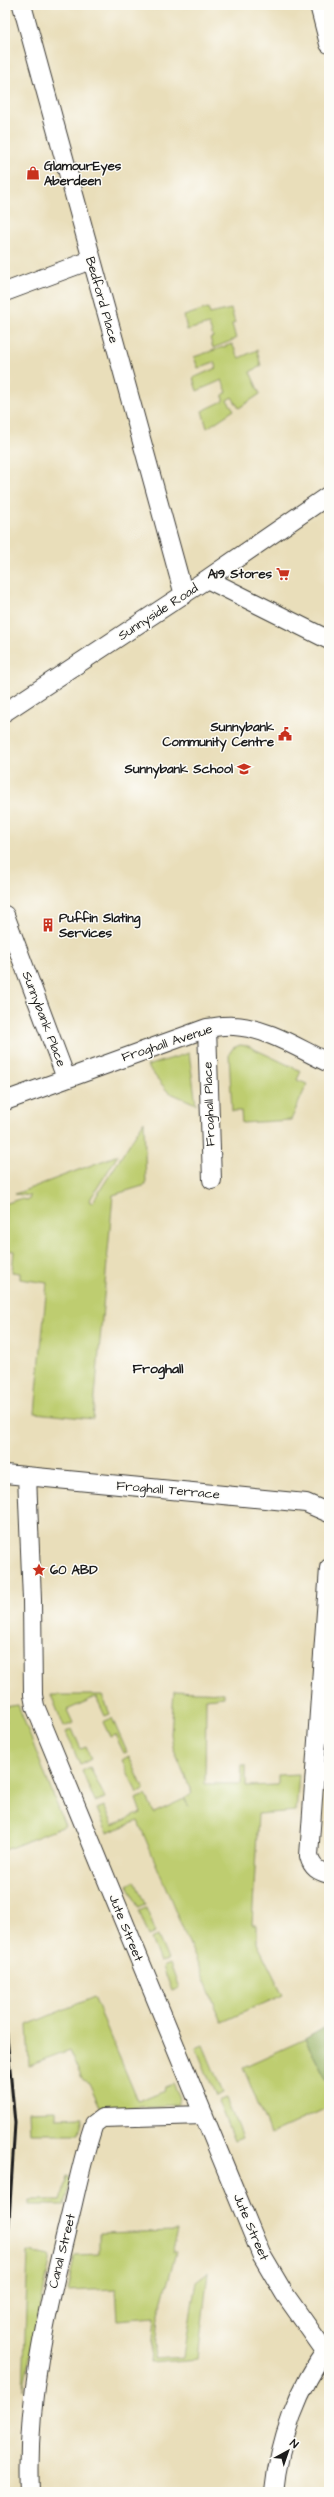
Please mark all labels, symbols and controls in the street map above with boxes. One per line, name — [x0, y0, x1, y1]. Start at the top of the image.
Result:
place label: GlamourEyes Aberdeen — [44, 157, 122, 190]
shop icon: GlamourEyes Aberdeen — [25, 165, 41, 181]
street label: Bedford Place — [81, 255, 123, 345]
place label: A19 Stores — [208, 565, 272, 583]
supermarket icon: A19 Stores — [275, 566, 291, 582]
street label: Sunnyside Road — [114, 579, 202, 646]
place label: Sunnybank Community Centre — [162, 718, 275, 752]
public building icon: Sunnybank Community Centre — [277, 726, 293, 742]
place label: Sunnybank School — [124, 760, 233, 779]
school or university icon: Sunnybank School — [236, 761, 252, 777]
place label: Puffin Slating Services — [58, 909, 141, 942]
building icon: Puffin Slating Services — [40, 917, 56, 933]
street label: Sunnybank Place — [17, 969, 70, 1070]
street label: Froghall Avenue — [119, 1020, 215, 1067]
street label: Froghall Place — [199, 1061, 220, 1147]
district label: Froghall — [133, 1359, 184, 1380]
street label: Froghall Terrace — [115, 1477, 221, 1504]
place label: 60 ABD — [50, 1561, 98, 1579]
place icon: 60 ABD — [31, 1562, 47, 1578]
street label: Jute Street — [104, 1892, 148, 1965]
street label: Jute Street — [229, 2191, 273, 2264]
street label: Canal Street — [44, 2211, 80, 2290]
north arrow — [268, 2431, 308, 2471]
text: N — [287, 2436, 302, 2452]

